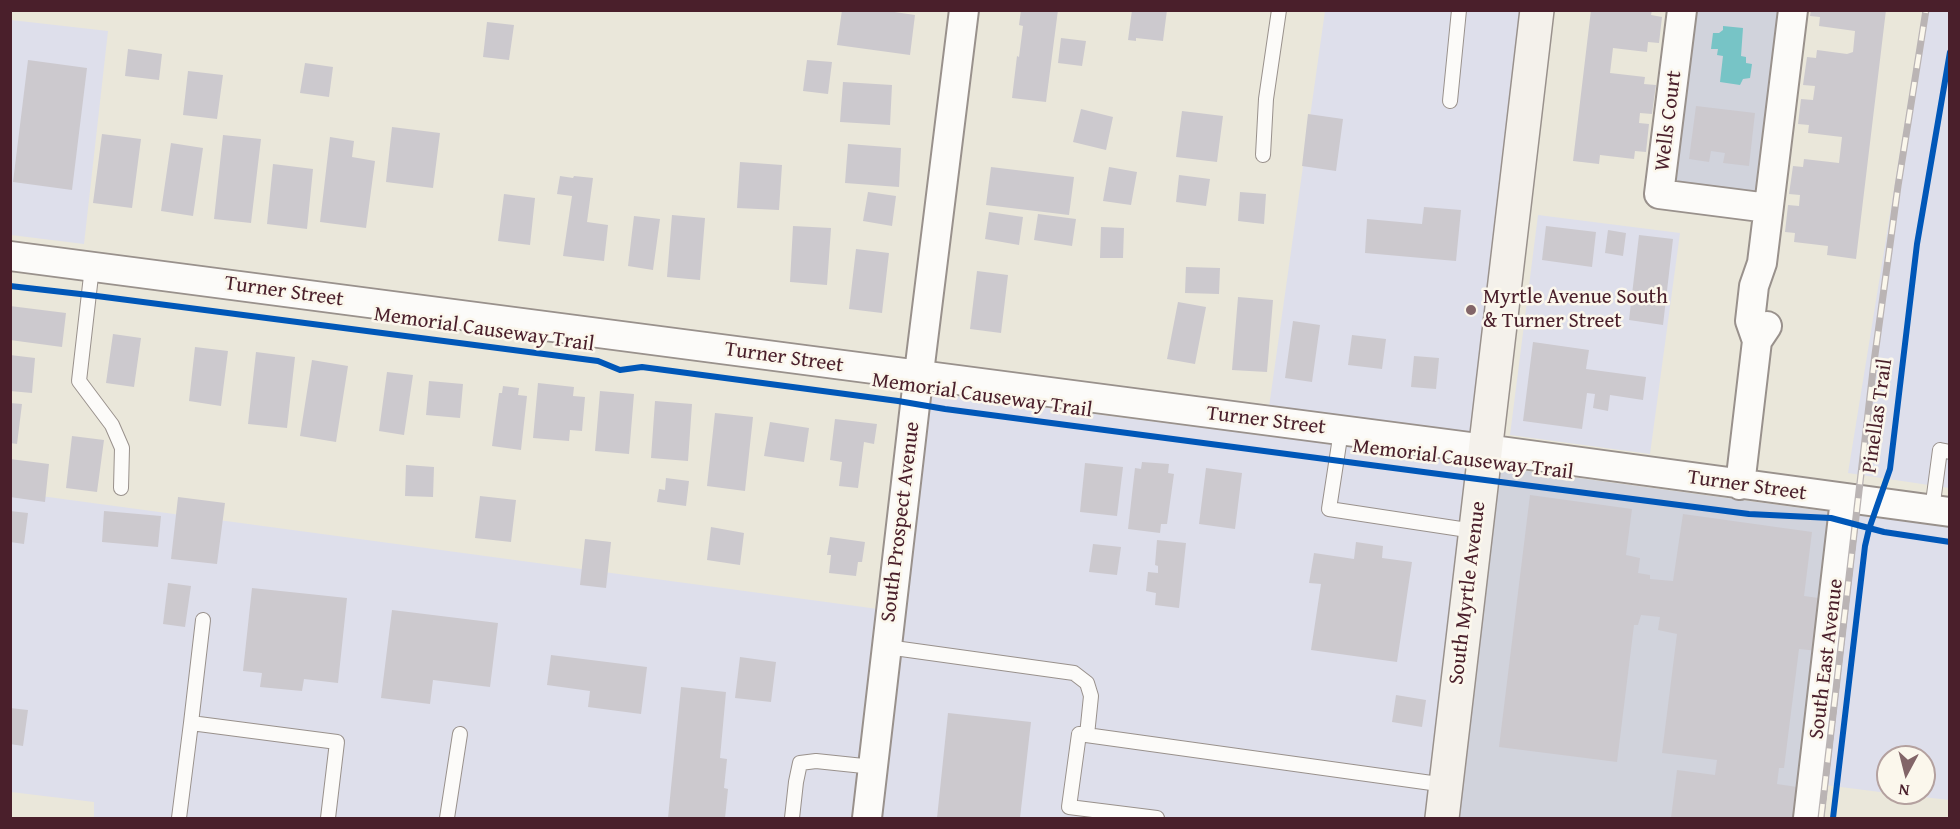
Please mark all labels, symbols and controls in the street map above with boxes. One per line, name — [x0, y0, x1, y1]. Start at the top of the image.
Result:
street label: Wells Court — [1650, 69, 1688, 173]
street label: Turner Street — [223, 271, 345, 313]
place label: Myrtle Avenue South & Turner Street — [1483, 285, 1668, 335]
street label: Memorial Causeway Trail — [372, 302, 596, 358]
marker: Myrtle Avenue South & Turner Street — [1464, 303, 1478, 317]
street label: Turner Street — [723, 337, 845, 379]
street label: Pinellas Trail — [1857, 357, 1899, 475]
street label: Memorial Causeway Trail — [870, 368, 1094, 424]
street label: Turner Street — [1205, 401, 1327, 441]
street label: South Prospect Avenue — [876, 420, 926, 624]
street label: Memorial Causeway Trail — [1351, 434, 1575, 486]
street label: Turner Street — [1686, 465, 1808, 507]
street label: South Myrtle Avenue — [1444, 500, 1492, 686]
street label: South East Avenue — [1805, 577, 1849, 741]
north arrow — [1876, 745, 1936, 805]
text: N — [1897, 778, 1911, 803]

